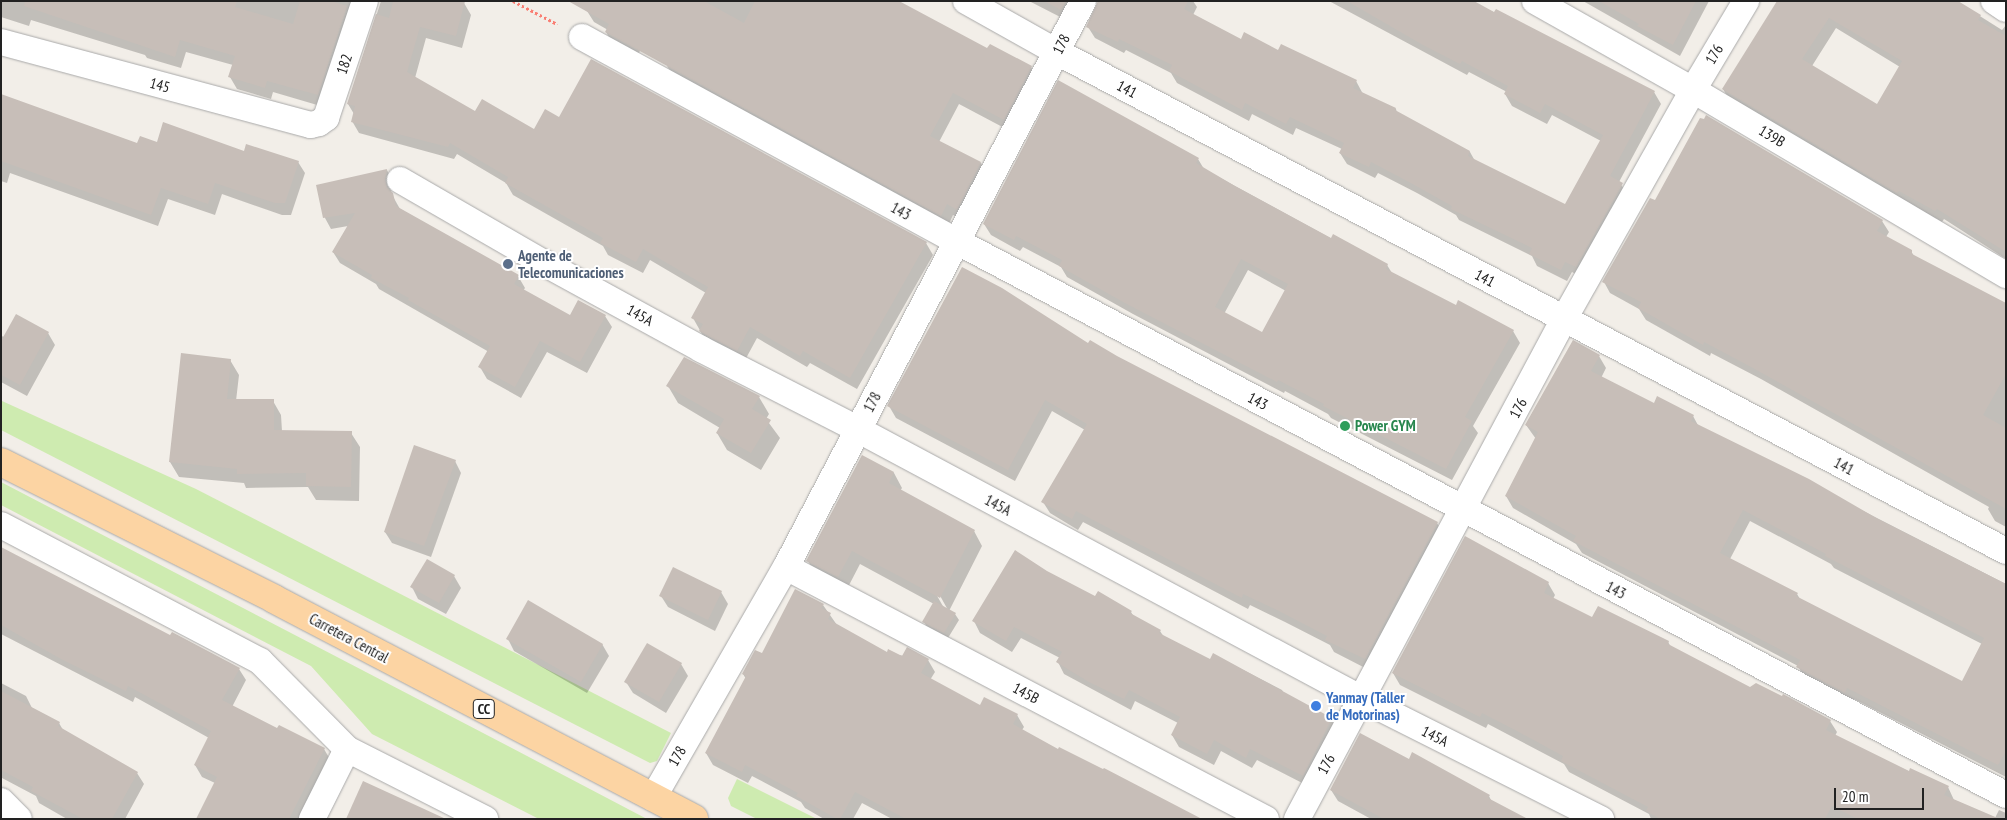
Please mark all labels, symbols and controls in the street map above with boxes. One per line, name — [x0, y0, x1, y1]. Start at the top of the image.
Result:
street label: 178 — [1048, 31, 1074, 57]
street label: 176 — [1701, 41, 1727, 67]
street label: 182 — [332, 52, 356, 76]
street label: 145 — [148, 74, 172, 96]
street label: 141 — [1114, 76, 1140, 102]
street label: 139B — [1756, 121, 1788, 151]
street label: 143 — [888, 198, 914, 224]
place label: Agente de Telecomunicaciones — [518, 246, 624, 281]
marker: Agente de Telecomunicaciones — [502, 258, 514, 270]
street label: 141 — [1472, 265, 1498, 291]
street label: 145A — [624, 300, 656, 330]
street label: 143 — [1245, 388, 1271, 414]
street label: 178 — [859, 389, 885, 415]
street label: 176 — [1505, 395, 1531, 421]
place label: Power GYM — [1355, 417, 1416, 435]
marker: Power GYM — [1339, 420, 1351, 432]
street label: 141 — [1831, 453, 1857, 479]
street label: 145A — [982, 491, 1014, 519]
street label: 143 — [1603, 577, 1629, 603]
street label: Carretera Central — [306, 610, 392, 666]
street label: 145B — [1010, 679, 1042, 707]
place label: Yanmay (Taller de Motorinas) — [1326, 688, 1405, 723]
road number: CC — [473, 698, 495, 721]
marker: Yanmay (Taller de Motorinas) — [1310, 700, 1322, 712]
street label: 145A — [1419, 722, 1451, 750]
street label: 178 — [664, 743, 690, 769]
street label: 176 — [1313, 751, 1339, 777]
scale bar — [1837, 778, 1927, 810]
text: 20 m — [1842, 787, 1868, 806]

